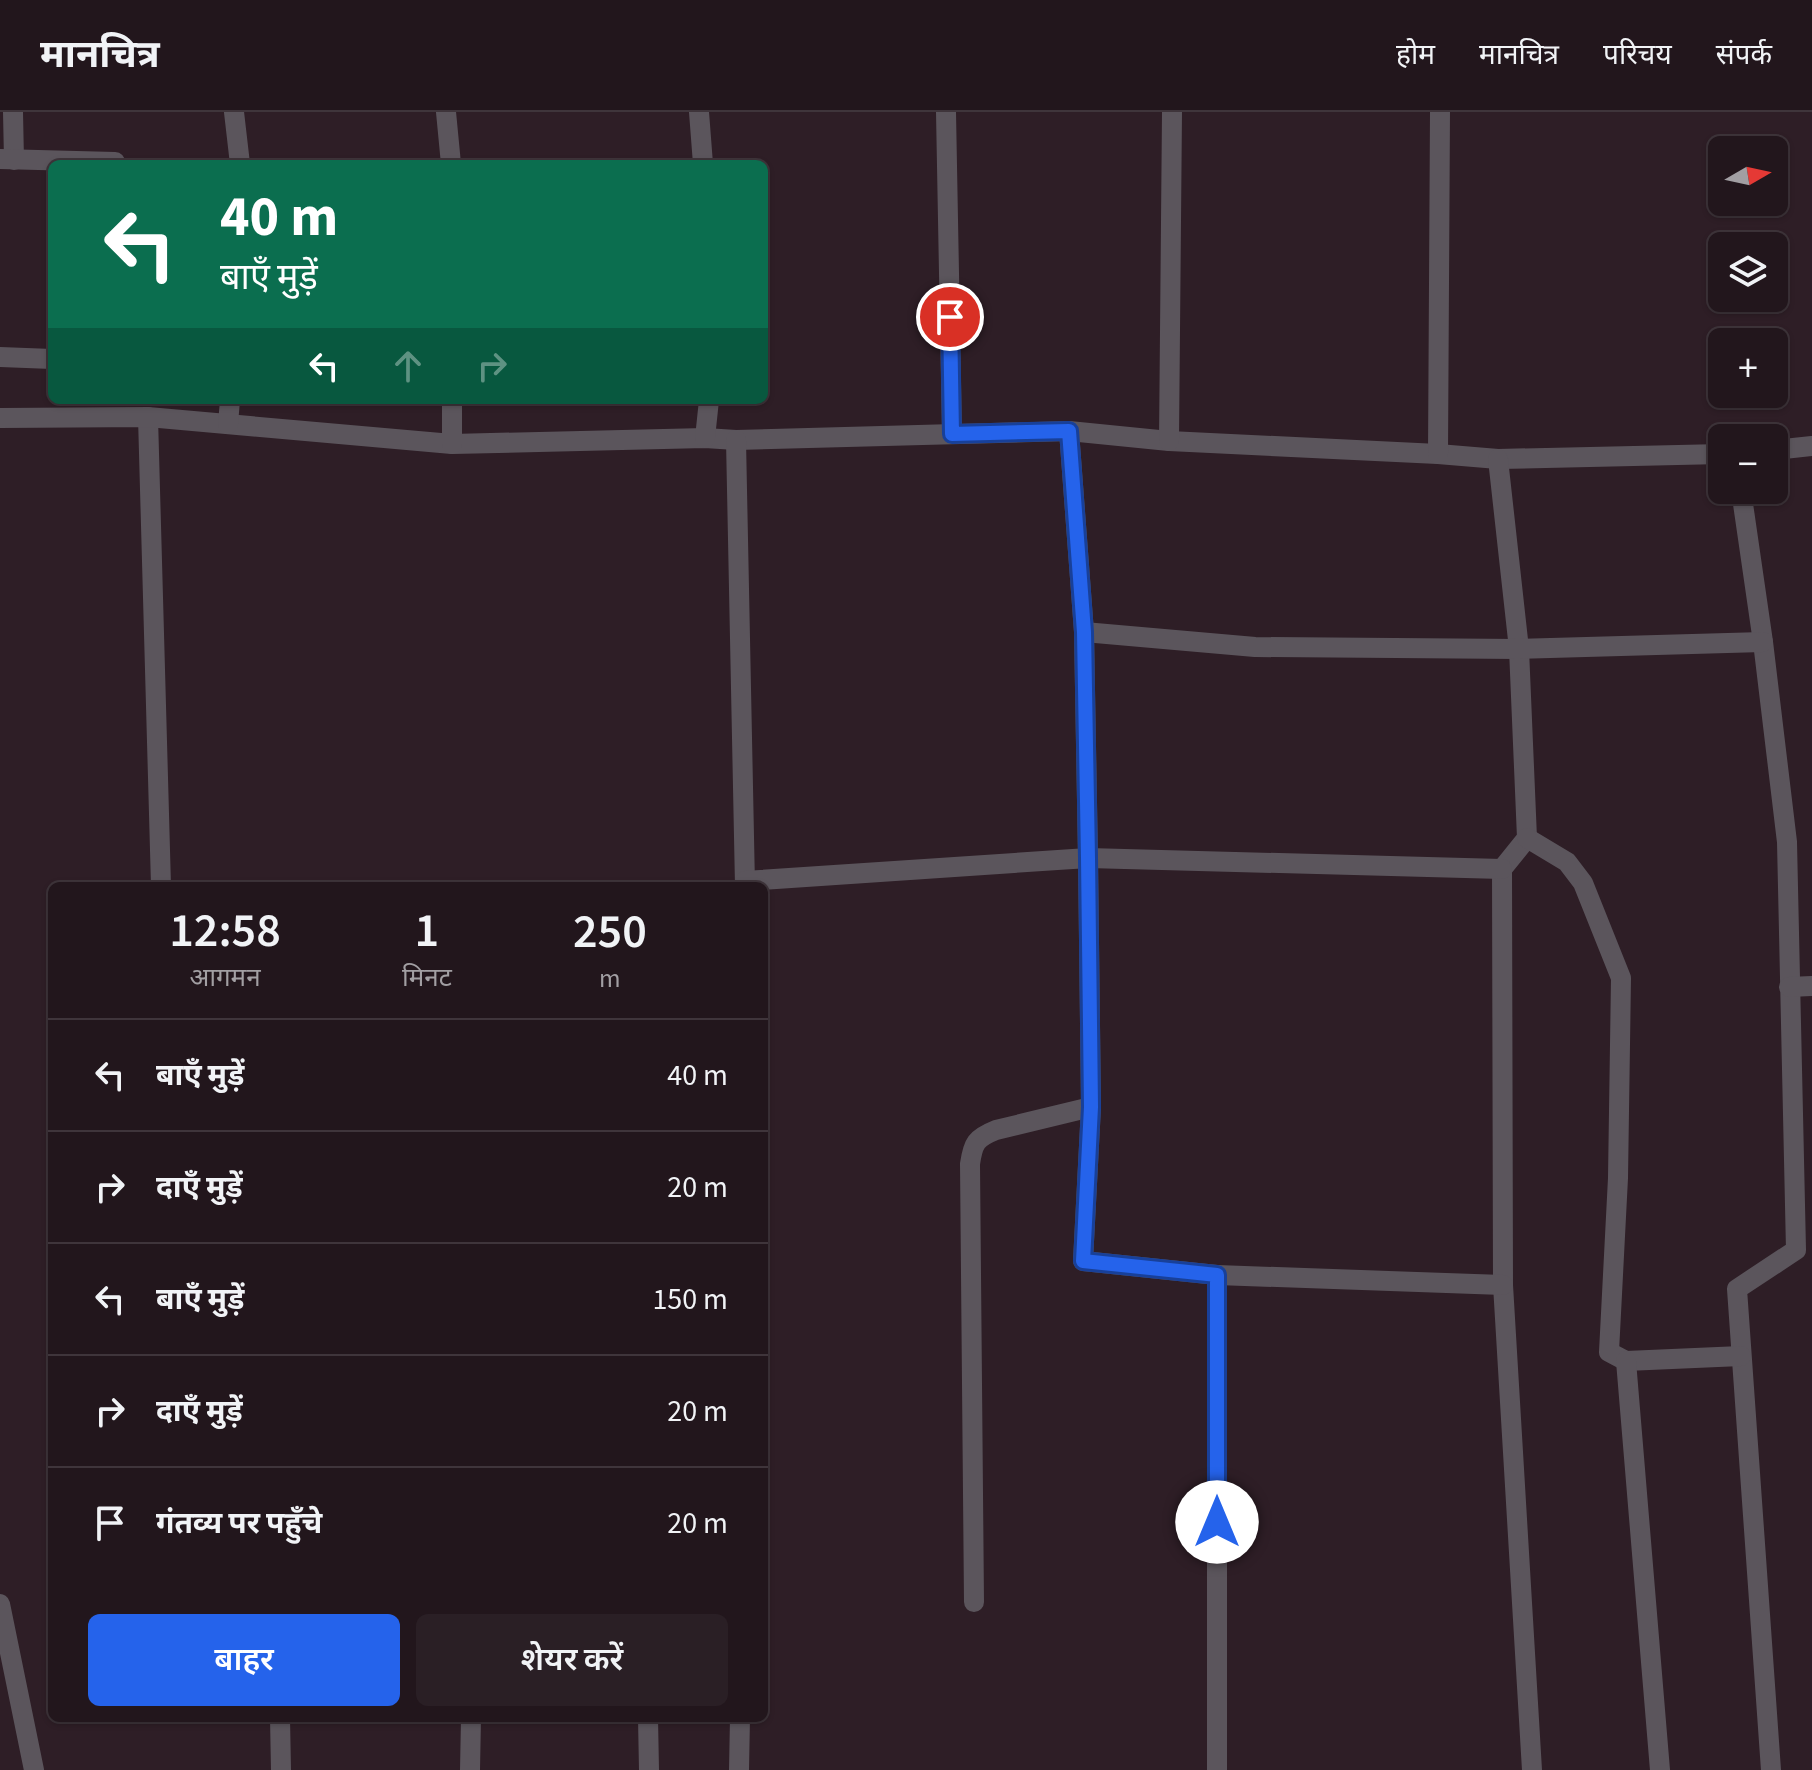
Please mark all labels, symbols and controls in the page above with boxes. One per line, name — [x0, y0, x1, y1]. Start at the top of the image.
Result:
text: मानचित्र — [40, 28, 160, 82]
text: होम — [1396, 35, 1435, 75]
text: मानचित्र — [1479, 35, 1559, 75]
text: परिचय — [1603, 35, 1672, 75]
text: संपर्क — [1716, 35, 1772, 75]
north arrow — [1708, 136, 1788, 216]
map controls — [1708, 136, 1788, 504]
text: 40 m — [220, 178, 338, 257]
icon: left — [88, 192, 192, 296]
button: layers — [1708, 232, 1788, 312]
text: बाएँ मुड़ें — [220, 252, 318, 303]
pin — [916, 283, 984, 351]
icon: arrive — [928, 295, 972, 339]
button: + — [1708, 328, 1788, 408]
icon: left — [302, 344, 346, 388]
icon: ahead — [386, 344, 430, 388]
icon: right — [470, 344, 514, 388]
button: − — [1708, 424, 1788, 504]
text: 12:58 — [169, 897, 281, 965]
text: 1 — [415, 897, 439, 965]
text: 250 — [573, 898, 647, 966]
text: आगमन — [189, 959, 261, 996]
text: मिनट — [402, 959, 452, 996]
text: m — [599, 960, 621, 997]
icon: left — [88, 1053, 132, 1097]
text: बाएँ मुड़ें — [156, 1054, 244, 1097]
text: 40 m — [667, 1054, 728, 1097]
icon: right — [88, 1165, 132, 1209]
text: दाएँ मुड़ें — [156, 1166, 243, 1209]
text: 20 m — [667, 1166, 728, 1209]
icon: left — [88, 1277, 132, 1321]
text: बाएँ मुड़ें — [156, 1278, 244, 1321]
text: 150 m — [652, 1278, 728, 1321]
icon: right — [88, 1389, 132, 1433]
text: दाएँ मुड़ें — [156, 1390, 243, 1433]
text: 20 m — [667, 1390, 728, 1433]
position arrow — [1175, 1480, 1259, 1564]
icon: arrive — [88, 1501, 132, 1545]
text: गंतव्य पर पहुँचे — [156, 1502, 322, 1545]
text: 20 m — [667, 1502, 728, 1545]
button: बाहर — [88, 1614, 400, 1706]
button: शेयर करें — [416, 1614, 728, 1706]

